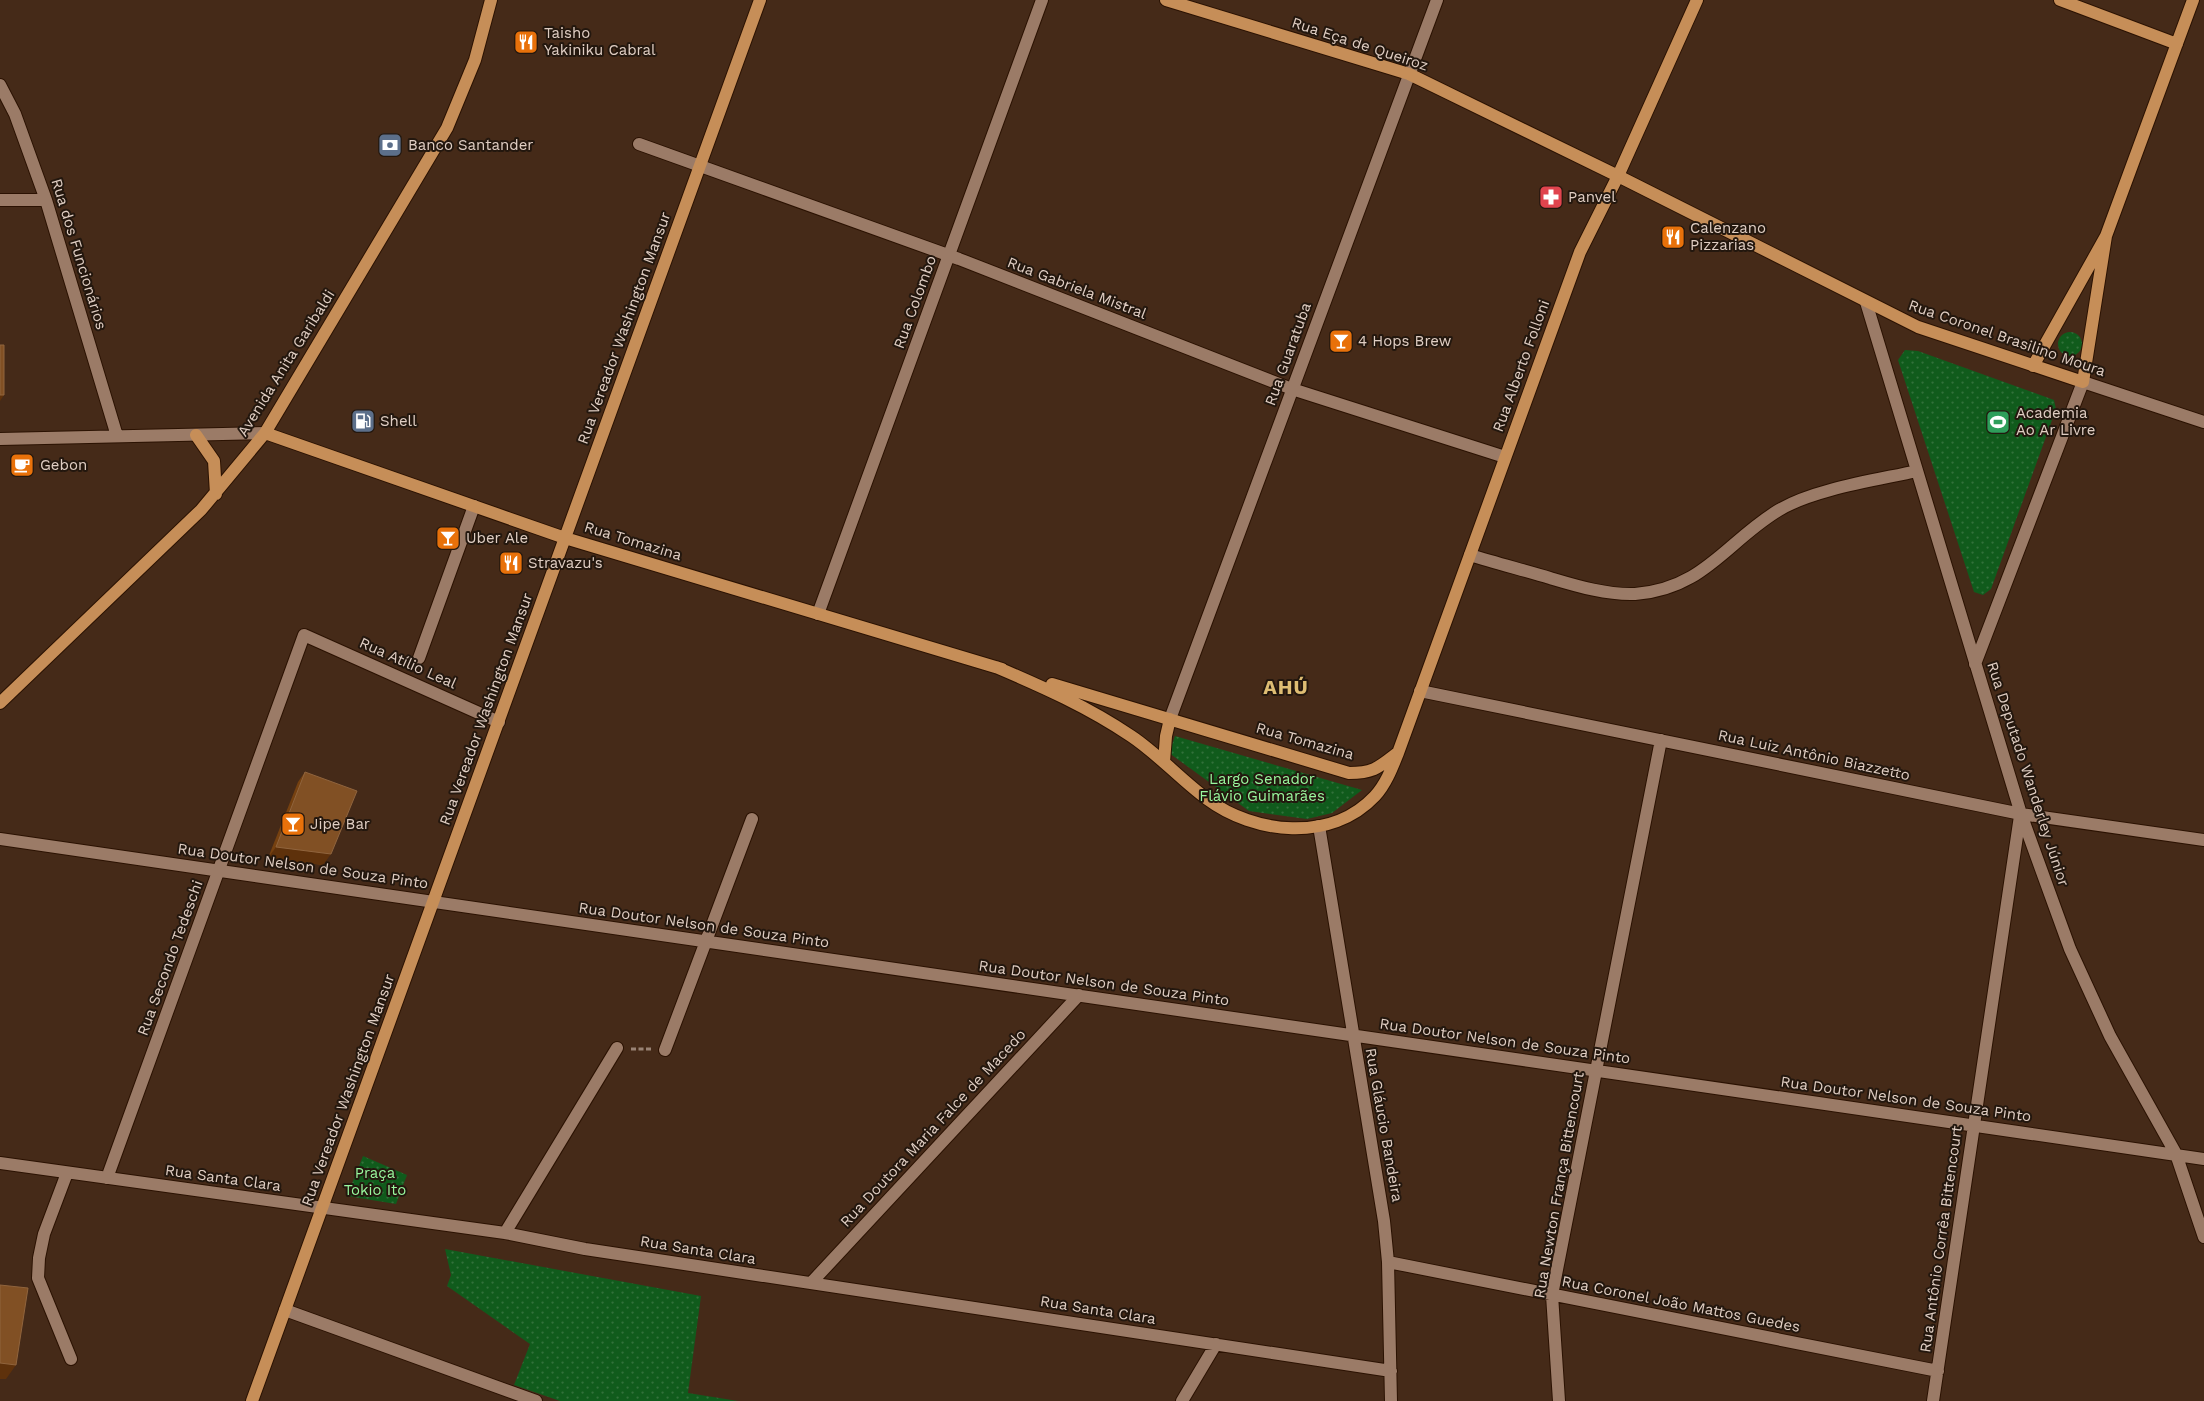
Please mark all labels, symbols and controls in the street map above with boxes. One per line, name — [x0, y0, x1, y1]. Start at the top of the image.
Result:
street label: Rua Eça de Queiroz — [1290, 13, 1430, 75]
place label: Taisho Yakiniku Cabral — [544, 24, 656, 59]
restaurant icon: Taisho Yakiniku Cabral — [513, 29, 539, 55]
bank icon: Banco Santander — [377, 132, 403, 158]
place label: Banco Santander — [408, 136, 533, 154]
street label: Rua dos Funcionários — [47, 176, 111, 332]
pharmacy icon: Panvel — [1538, 184, 1564, 210]
place label: Panvel — [1568, 188, 1616, 206]
street label: Rua Vereador Washington Mansur — [574, 209, 674, 447]
place label: Calenzano Pizzarias — [1690, 219, 1766, 254]
restaurant icon: Calenzano Pizzarias — [1660, 224, 1686, 250]
street label: Rua Colombo — [890, 253, 940, 351]
street label: Rua Gabriela Mistral — [1005, 253, 1150, 323]
street label: Avenida Anita Garibaldi — [234, 286, 338, 440]
street label: Rua Coronel Brasilino Moura — [1906, 296, 2108, 380]
street label: Rua Alberto Folloni — [1489, 298, 1553, 434]
street label: Rua Guaratuba — [1261, 299, 1315, 408]
bar icon: 4 Hops Brew — [1328, 328, 1354, 354]
place label: 4 Hops Brew — [1358, 332, 1452, 350]
place label: Academia Ao Ar Livre — [2016, 404, 2095, 439]
fuel station icon: Shell — [350, 408, 376, 434]
sports icon: Academia Ao Ar Livre — [1985, 409, 2011, 435]
place label: Shell — [380, 412, 417, 430]
cafe icon: Gebon — [9, 452, 35, 478]
place label: Gebon — [40, 456, 87, 474]
street label: Rua Tomazina — [582, 518, 684, 565]
bar icon: Uber Ale — [435, 525, 461, 551]
place label: Uber Ale — [466, 529, 528, 547]
restaurant icon: Stravazu's — [498, 550, 524, 576]
place label: Stravazu's — [528, 554, 603, 572]
street label: Rua Vereador Washington Mansur — [436, 590, 536, 828]
street label: Rua Atílio Leal — [357, 634, 460, 693]
street label: Rua Deputado Wanderley Júnior — [1983, 659, 2073, 889]
district label: AHÚ — [1263, 675, 1309, 699]
street label: Rua Tomazina — [1254, 718, 1356, 764]
street label: Rua Luiz Antônio Biazzetto — [1716, 726, 1912, 784]
park label: Largo Senador Flávio Guimarães — [1199, 770, 1325, 805]
bar icon: Jipe Bar — [280, 811, 306, 837]
place label: Jipe Bar — [310, 815, 370, 833]
street label: Rua Doutor Nelson de Souza Pinto — [177, 839, 429, 893]
street label: Rua Secondo Tedeschi — [133, 878, 207, 1038]
street label: Rua Doutor Nelson de Souza Pinto — [578, 898, 830, 952]
street label: Rua Doutor Nelson de Souza Pinto — [978, 956, 1230, 1010]
street label: Rua Vereador Washington Mansur — [298, 971, 398, 1209]
street label: Rua Doutor Nelson de Souza Pinto — [1379, 1014, 1631, 1068]
street label: Rua Doutora Maria Falce de Macedo — [836, 1025, 1030, 1231]
street label: Rua Gláucio Bandeira — [1362, 1047, 1407, 1204]
street label: Rua Newton França Bittencourt — [1530, 1070, 1588, 1300]
street label: Rua Doutor Nelson de Souza Pinto — [1780, 1072, 2032, 1126]
street label: Rua Antônio Corrêa Bittencourt — [1916, 1124, 1966, 1353]
street label: Rua Santa Clara — [164, 1161, 283, 1195]
park label: Praça Tokio Ito — [344, 1164, 406, 1199]
street label: Rua Santa Clara — [639, 1232, 758, 1268]
street label: Rua Coronel João Mattos Guedes — [1560, 1272, 1802, 1336]
street label: Rua Santa Clara — [1039, 1292, 1158, 1328]

